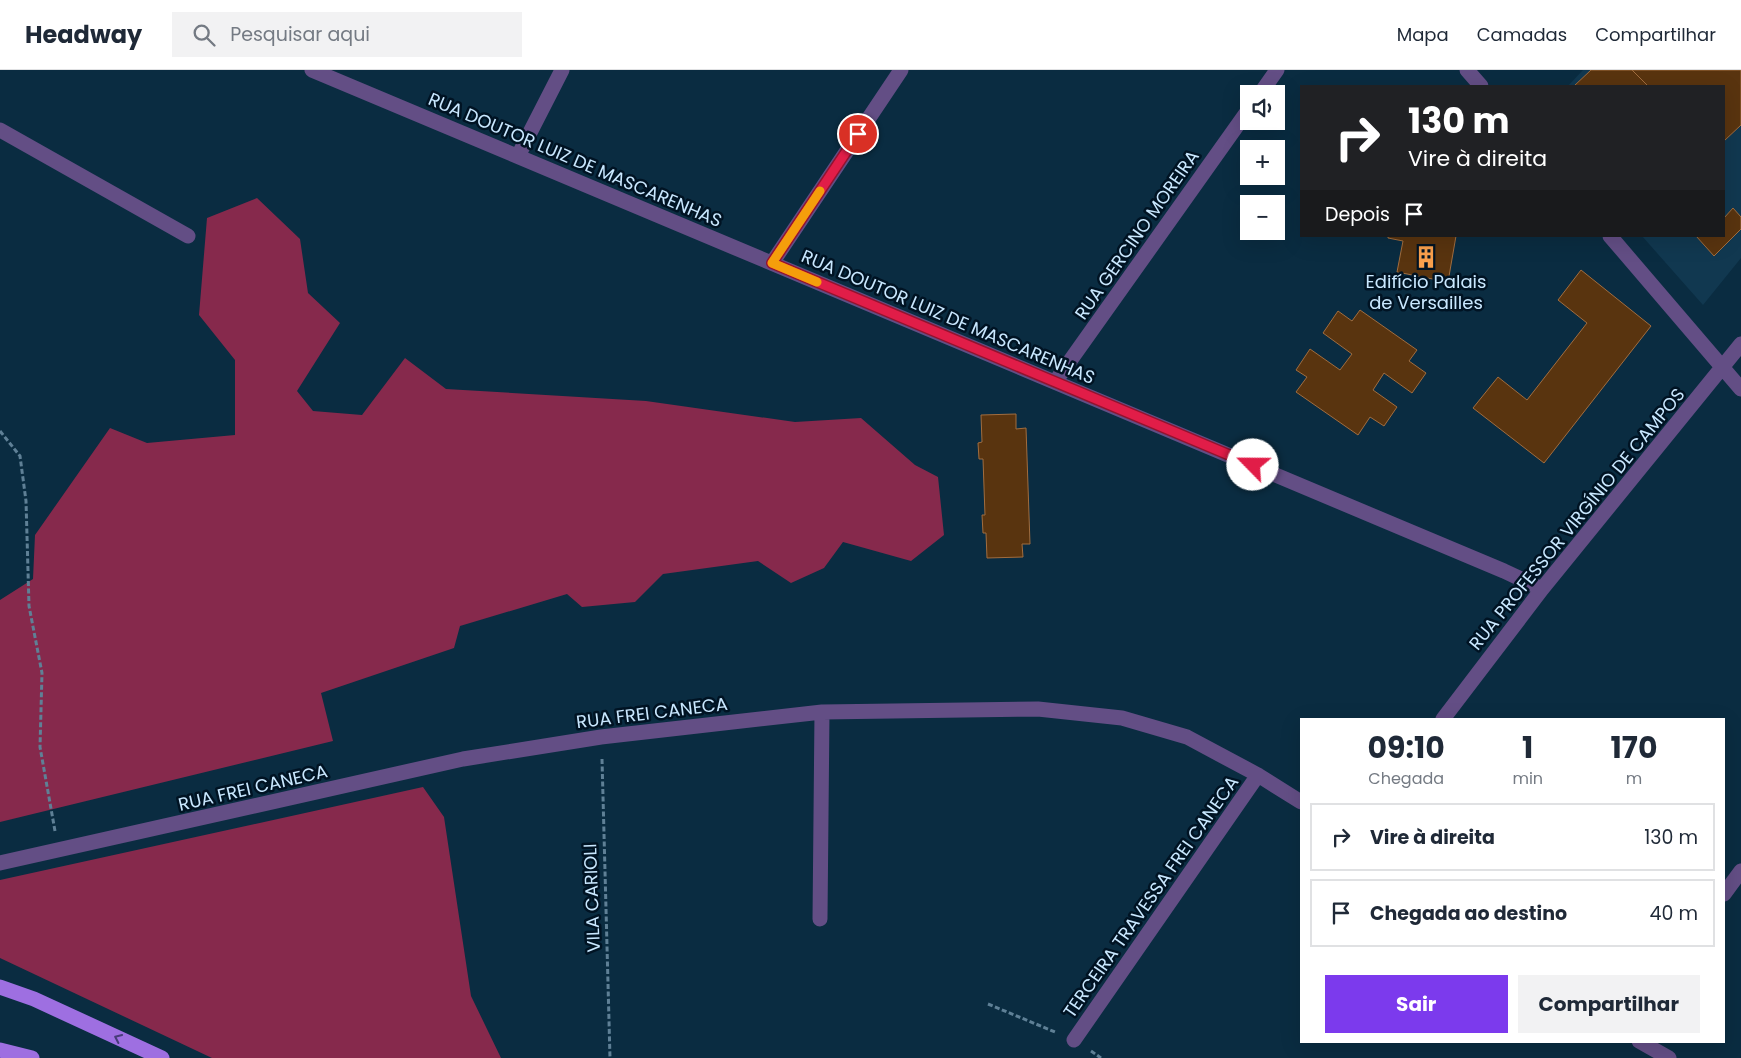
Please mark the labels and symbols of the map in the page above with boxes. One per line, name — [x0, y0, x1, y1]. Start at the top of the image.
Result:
street label: RUA DOUTOR LUIZ DE MASCARENHAS — [425, 86, 726, 233]
pin — [837, 113, 879, 155]
street label: RUA GERCINO MOREIRA — [1069, 145, 1205, 324]
street label: RUA DOUTOR LUIZ DE MASCARENHAS — [798, 243, 1099, 390]
building icon: Edifício Palais de Versailles — [1413, 244, 1439, 270]
place label: Edifício Palais de Versailles — [1366, 269, 1486, 315]
street label: RUA PROFESSOR VIRGÍNIO DE CAMPOS — [1463, 382, 1690, 655]
position arrow — [1226, 438, 1278, 490]
street label: RUA FREI CANECA — [575, 691, 729, 734]
street label: RUA FREI CANECA — [176, 758, 330, 817]
street label: TERCEIRA TRAVESSA FREI CANECA — [1057, 771, 1244, 1023]
street label: VILA CARIOLI — [577, 843, 606, 953]
one-way arrow — [114, 1033, 123, 1044]

